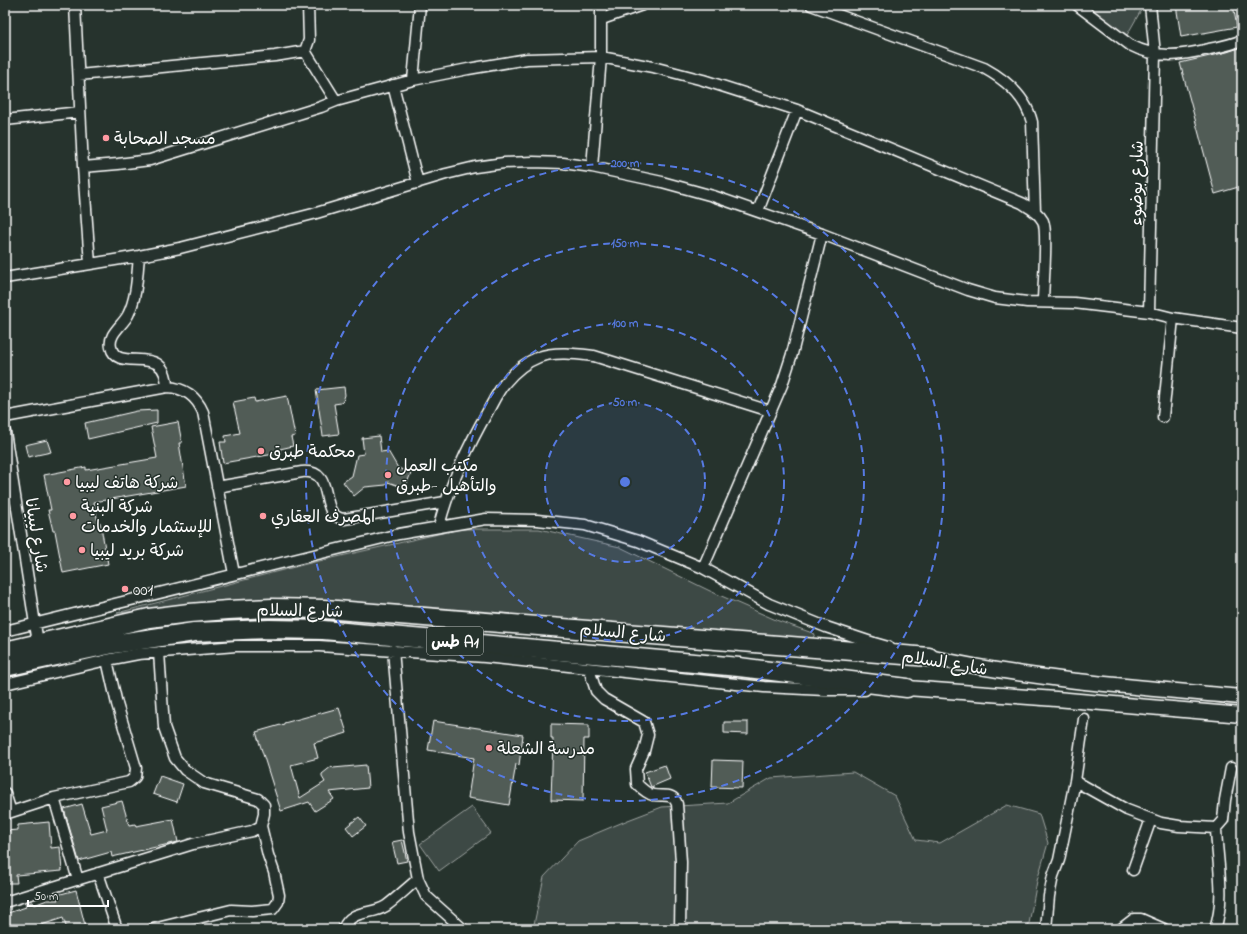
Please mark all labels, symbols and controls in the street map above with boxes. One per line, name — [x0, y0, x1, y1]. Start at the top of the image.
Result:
place label: مسجد الصحابة — [114, 127, 216, 152]
marker: مسجد الصحابة — [101, 133, 111, 143]
street label: شارع بوضوء — [1124, 140, 1151, 226]
text: 200 m — [610, 155, 640, 173]
text: 150 m — [611, 235, 640, 253]
text: 100 m — [612, 315, 639, 333]
text: 50 m — [613, 394, 638, 412]
place label: محكمة طبرق — [269, 440, 356, 465]
marker: محكمة طبرق — [256, 446, 266, 456]
place label: مكتب العمل والتأهيل -طبرق — [396, 454, 497, 499]
marker: مكتب العمل والتأهيل -طبرق — [383, 470, 393, 480]
place label: شركة هاتف ليبيا — [75, 471, 178, 496]
centre of rings — [618, 475, 632, 489]
marker: شركة هاتف ليبيا — [62, 477, 72, 487]
place label: شركة البنية للإستثمار والخدمات — [81, 495, 212, 540]
street label: شارع ليبيانا — [17, 496, 54, 574]
place label: المصرف العقاري — [271, 505, 375, 530]
marker: شركة البنية للإستثمار والخدمات — [68, 511, 78, 521]
marker: المصرف العقاري — [258, 511, 268, 521]
place label: شركة بريد ليبيا — [90, 539, 184, 564]
marker: شركة بريد ليبيا — [77, 545, 87, 555]
place label: 001 — [133, 578, 154, 603]
marker: 001 — [120, 584, 130, 594]
street label: شارع السلام — [256, 598, 343, 625]
street label: شارع السلام — [579, 617, 667, 650]
road number: طس A1 — [427, 627, 483, 655]
street label: شارع السلام — [900, 644, 989, 683]
place label: مدرسة الشعلة — [497, 737, 595, 762]
marker: مدرسة الشعلة — [484, 743, 494, 753]
scale bar — [28, 882, 108, 908]
text: 50 m — [34, 888, 58, 906]

